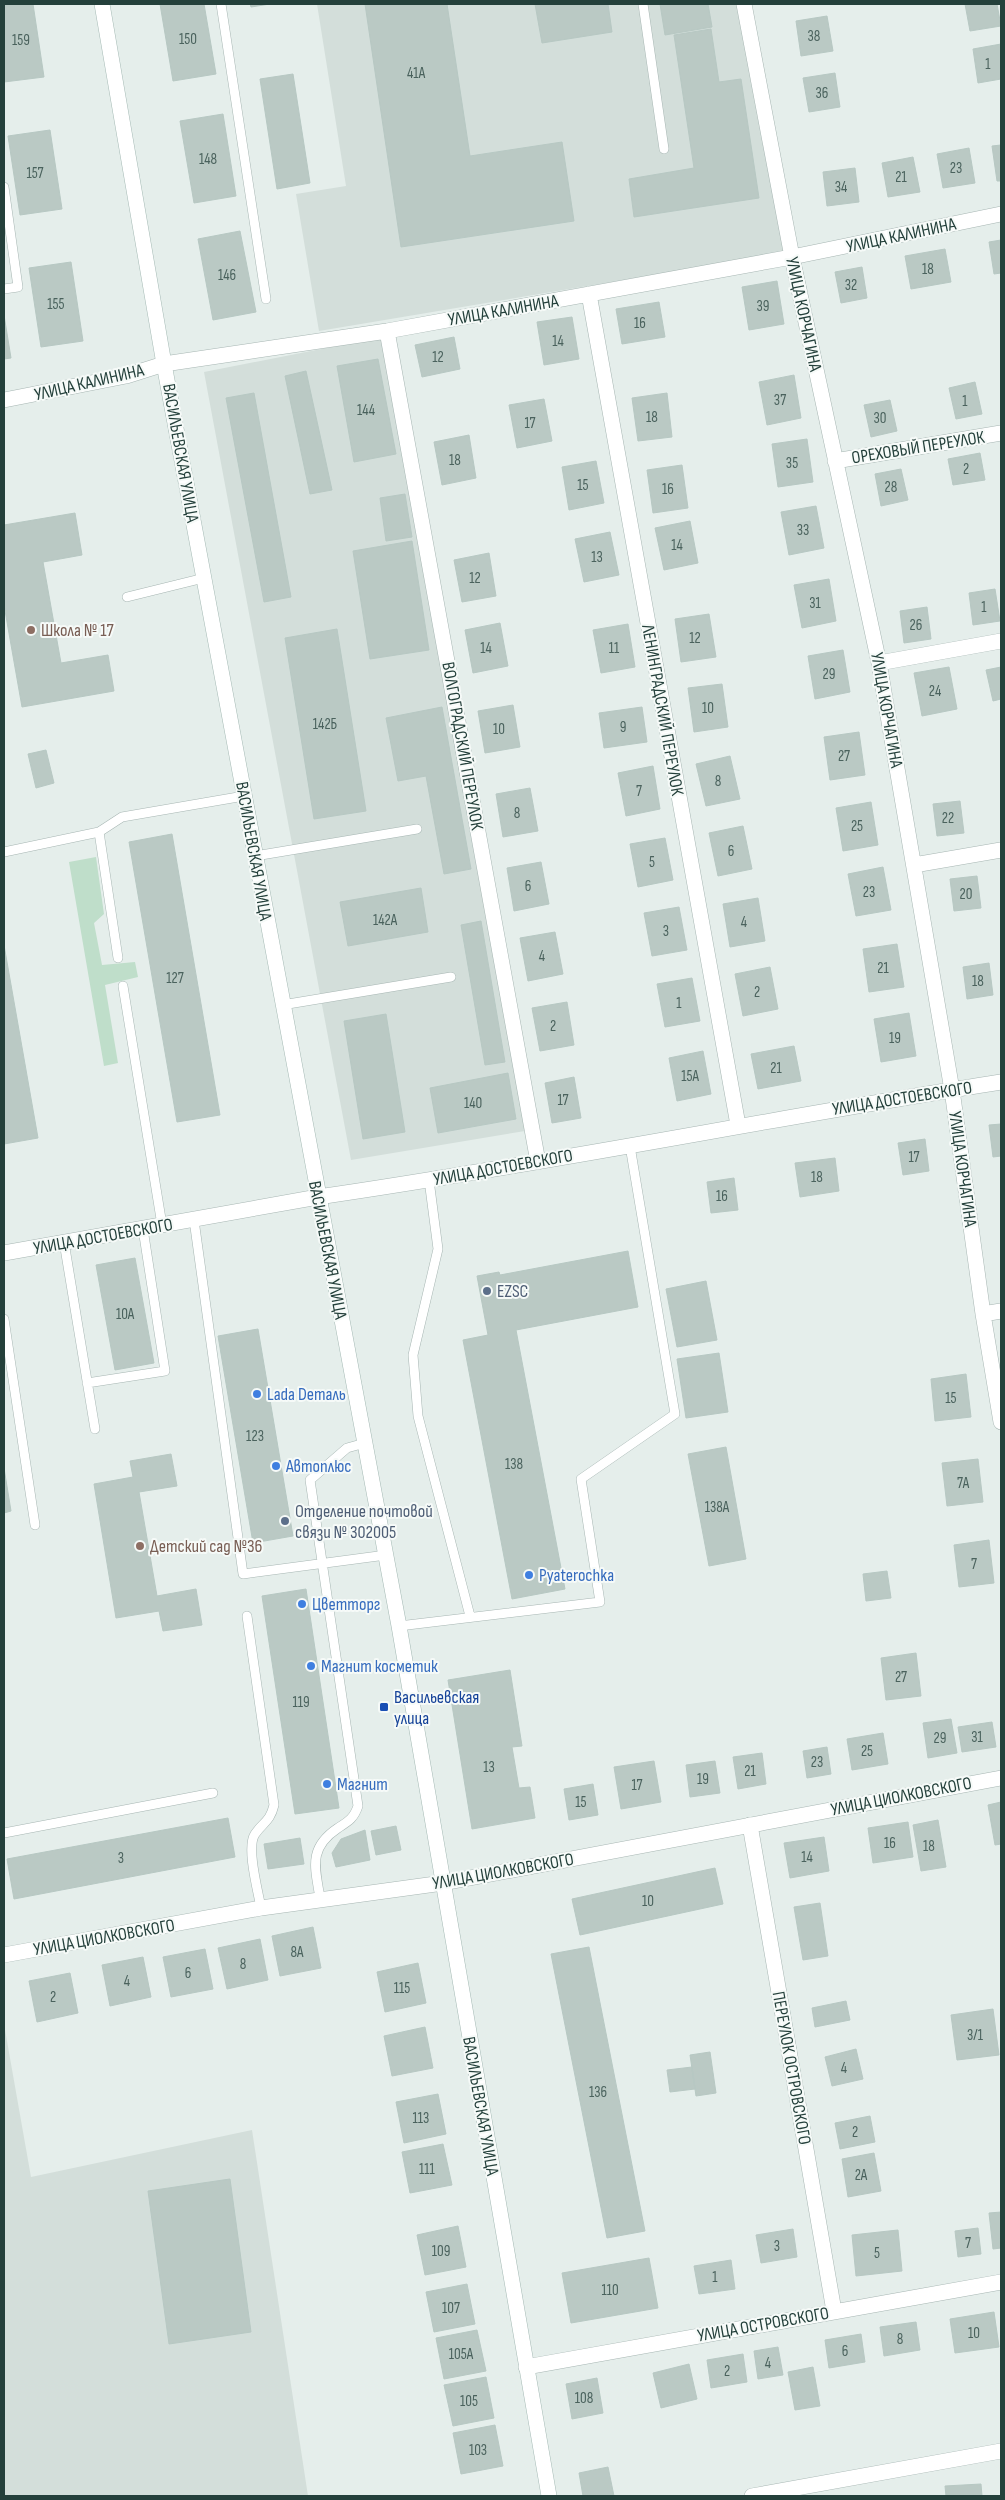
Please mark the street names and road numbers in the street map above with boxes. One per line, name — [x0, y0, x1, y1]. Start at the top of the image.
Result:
street label: УЛИЦА КАЛИНИНА — [844, 214, 958, 257]
street label: УЛИЦА КОРЧАГИНА — [781, 255, 826, 374]
street label: УЛИЦА КАЛИНИНА — [446, 290, 560, 331]
street label: УЛИЦА КАЛИНИНА — [32, 360, 146, 405]
street label: ВАСИЛЬЕВСКАЯ УЛИЦА — [158, 382, 203, 524]
street label: ОРЕХОВЫЙ ПЕРЕУЛОК — [850, 426, 987, 468]
street label: ЛЕНИНГРАДСКИЙ ПЕРЕУЛОК — [637, 622, 688, 798]
street label: УЛИЦА КОРЧАГИНА — [866, 651, 907, 770]
street label: ВОЛГОГРАДСКИЙ ПЕРЕУЛОК — [437, 660, 488, 833]
street label: ВАСИЛЬЕВСКАЯ УЛИЦА — [231, 780, 276, 922]
street label: УЛИЦА ДОСТОЕВСКОГО — [831, 1077, 973, 1120]
street label: УЛИЦА КОРЧАГИНА — [944, 1110, 981, 1229]
street label: УЛИЦА ДОСТОЕВСКОГО — [432, 1145, 574, 1190]
street label: ВАСИЛЬЕВСКАЯ УЛИЦА — [304, 1179, 351, 1321]
street label: УЛИЦА ДОСТОЕВСКОГО — [32, 1214, 174, 1259]
street label: УЛИЦА ЦИОЛКОВСКОГО — [829, 1773, 973, 1820]
street label: УЛИЦА ЦИОЛКОВСКОГО — [431, 1849, 575, 1894]
street label: УЛИЦА ЦИОЛКОВСКОГО — [32, 1915, 176, 1960]
street label: ПЕРЕУЛОК ОСТРОВСКОГО — [768, 1990, 815, 2146]
street label: ВАСИЛЬЕВСКАЯ УЛИЦА — [458, 2035, 503, 2177]
street label: УЛИЦА ОСТРОВСКОГО — [696, 2303, 830, 2346]

